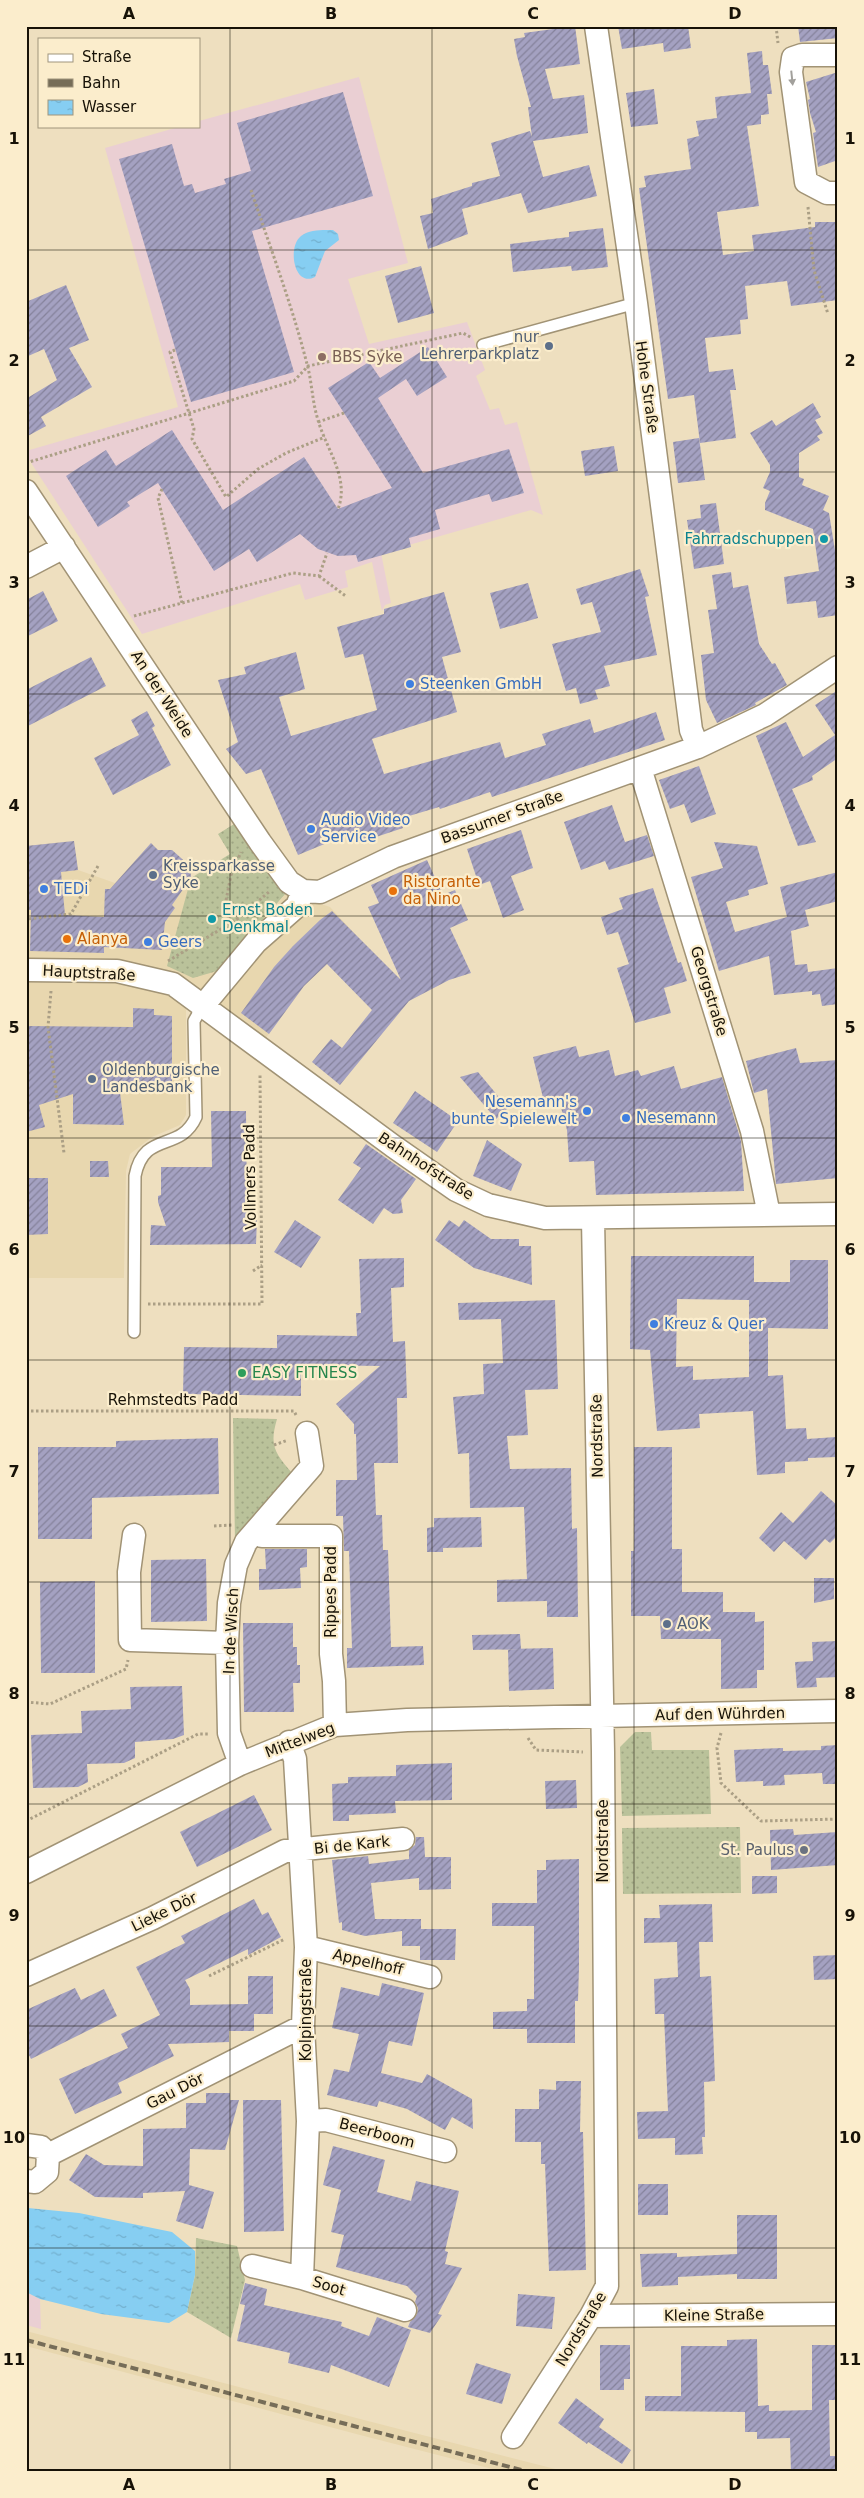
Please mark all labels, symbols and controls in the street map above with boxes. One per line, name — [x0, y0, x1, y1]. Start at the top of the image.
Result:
text: A — [123, 4, 136, 23]
text: B — [325, 4, 337, 23]
text: C — [527, 4, 539, 23]
text: D — [728, 4, 742, 23]
legend — [38, 38, 200, 128]
text: Straße — [82, 48, 131, 66]
one-way arrow — [788, 71, 796, 87]
text: Bahn — [82, 74, 121, 92]
text: Wasser — [82, 98, 137, 116]
text: 1 — [8, 129, 20, 148]
text: 1 — [844, 129, 856, 148]
place label: nur Lehrerparkplatz — [421, 328, 540, 363]
street label: Hohe Straße — [632, 339, 662, 435]
marker: nur Lehrerparkplatz — [543, 340, 555, 352]
place label: BBS Syke — [332, 348, 402, 366]
text: 2 — [8, 351, 20, 370]
marker: BBS Syke — [316, 351, 328, 363]
text: 2 — [844, 351, 856, 370]
place label: Fahrradschuppen — [684, 530, 814, 548]
marker: Fahrradschuppen — [818, 533, 830, 545]
text: 3 — [8, 573, 20, 592]
text: 3 — [844, 573, 856, 592]
street label: An der Weide — [127, 647, 197, 741]
place label: Steenken GmbH — [420, 675, 542, 693]
marker: Steenken GmbH — [404, 678, 416, 690]
street label: Bassumer Straße — [438, 787, 566, 847]
text: 4 — [8, 796, 20, 815]
text: 4 — [844, 796, 856, 815]
place label: Audio Video Service — [321, 811, 410, 846]
marker: Audio Video Service — [305, 823, 317, 835]
place label: Kreissparkasse Syke — [163, 857, 275, 892]
marker: Kreissparkasse Syke — [147, 869, 159, 881]
place label: Ristorante da Nino — [403, 873, 480, 908]
place label: TEDi — [53, 880, 88, 898]
marker: TEDi — [38, 883, 50, 895]
marker: Ristorante da Nino — [387, 885, 399, 897]
place label: Ernst Boden Denkmal — [222, 901, 313, 936]
marker: Ernst Boden Denkmal — [206, 913, 218, 925]
place label: Alanya — [77, 930, 128, 948]
marker: Alanya — [61, 933, 73, 945]
place label: Geers — [158, 933, 202, 951]
marker: Geers — [142, 936, 154, 948]
street label: Georgstraße — [687, 944, 731, 1038]
street label: Hauptstraße — [42, 962, 136, 984]
text: 5 — [8, 1018, 20, 1037]
text: 5 — [844, 1018, 856, 1037]
place label: Oldenburgische Landesbank — [102, 1061, 220, 1096]
marker: Oldenburgische Landesbank — [86, 1073, 98, 1085]
place label: Nesemann's bunte Spielewelt — [451, 1093, 577, 1128]
marker: Nesemann's bunte Spielewelt — [581, 1105, 593, 1117]
place label: Nesemann — [636, 1109, 716, 1127]
marker: Nesemann — [620, 1112, 632, 1124]
street label: Vollmers Padd — [240, 1124, 260, 1230]
street label: Bahnhofstraße — [375, 1128, 477, 1204]
text: 6 — [8, 1240, 20, 1259]
text: 6 — [844, 1240, 856, 1259]
place label: Kreuz & Quer — [664, 1315, 765, 1333]
marker: Kreuz & Quer — [648, 1318, 660, 1330]
place label: EASY FITNESS — [252, 1364, 357, 1382]
marker: EASY FITNESS — [236, 1367, 248, 1379]
street label: Rehmstedts Padd — [108, 1391, 238, 1409]
street label: Nordstraße — [587, 1394, 607, 1478]
text: 7 — [8, 1462, 20, 1481]
text: 7 — [844, 1462, 856, 1481]
street label: Rippes Padd — [322, 1546, 340, 1638]
street label: In de Wisch — [220, 1587, 242, 1675]
place label: AOK — [677, 1615, 710, 1633]
marker: AOK — [661, 1618, 673, 1630]
text: 8 — [8, 1684, 20, 1703]
text: 8 — [844, 1684, 856, 1703]
street label: Auf den Wührden — [655, 1704, 785, 1724]
street label: Mittelweg — [263, 1718, 337, 1762]
street label: Nordstraße — [594, 1799, 612, 1883]
street label: Bi de Kark — [313, 1832, 391, 1858]
place label: St. Paulus — [721, 1841, 794, 1859]
marker: St. Paulus — [798, 1844, 810, 1856]
street label: Lieke Dör — [128, 1888, 201, 1936]
text: 9 — [8, 1906, 20, 1925]
text: 9 — [844, 1906, 856, 1925]
street label: Appelhoff — [331, 1945, 406, 1979]
street label: Kolpingstraße — [297, 1959, 315, 2061]
street label: Gau Dör — [143, 2069, 207, 2113]
street label: Beerboom — [337, 2114, 417, 2152]
text: 10 — [3, 2128, 25, 2147]
text: 10 — [839, 2128, 861, 2147]
street label: Soot — [310, 2272, 348, 2300]
street label: Nordstraße — [552, 2289, 610, 2369]
street label: Kleine Straße — [664, 2305, 764, 2325]
text: 11 — [3, 2350, 25, 2369]
text: 11 — [839, 2350, 861, 2369]
text: A — [123, 2475, 136, 2494]
text: B — [325, 2475, 337, 2494]
text: C — [527, 2475, 539, 2494]
text: D — [728, 2475, 742, 2494]

